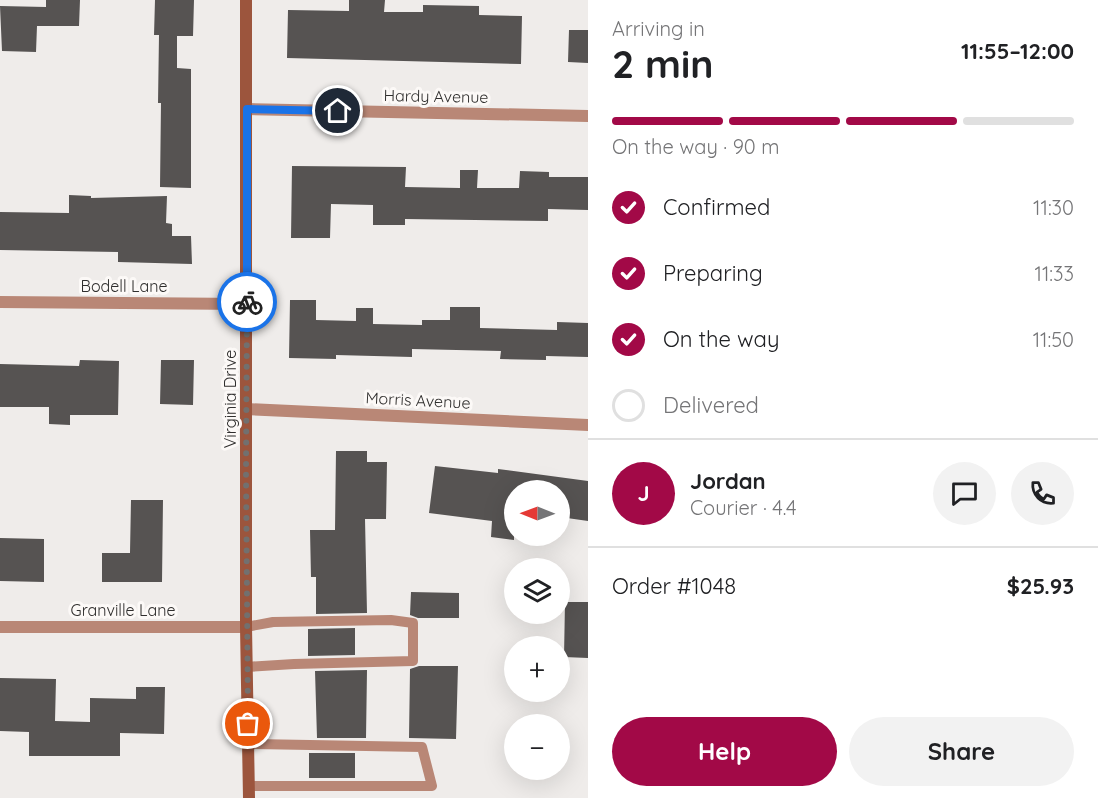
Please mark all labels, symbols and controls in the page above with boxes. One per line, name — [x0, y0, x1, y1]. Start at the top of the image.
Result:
text: Arriving in — [612, 16, 705, 41]
text: 11:55–12:00 — [961, 37, 1074, 65]
text: 2 min — [612, 39, 714, 88]
pin — [312, 85, 363, 136]
street label: Hardy Avenue — [383, 85, 489, 107]
icon: home — [321, 94, 354, 127]
text: On the way · 90 m — [612, 134, 779, 159]
icon: check — [612, 191, 645, 224]
text: Confirmed — [663, 193, 770, 221]
text: 11:30 — [1033, 195, 1074, 220]
icon: check — [612, 257, 645, 290]
text: Preparing — [663, 259, 763, 287]
text: 11:33 — [1035, 261, 1074, 286]
courier — [217, 272, 277, 332]
street label: Bodell Lane — [80, 276, 168, 296]
icon: bike — [231, 286, 264, 319]
icon: check — [612, 323, 645, 356]
text: On the way — [663, 325, 779, 353]
text: 11:50 — [1033, 327, 1074, 352]
street label: Virginia Drive — [220, 350, 240, 448]
street label: Morris Avenue — [365, 387, 471, 413]
text: Delivered — [663, 391, 759, 419]
button: chat — [933, 462, 996, 525]
button: phone — [1011, 462, 1074, 525]
text: Jordan — [690, 467, 766, 495]
text: J — [637, 479, 650, 507]
north arrow — [504, 480, 570, 546]
map controls — [504, 480, 570, 780]
text: Courier · 4.4 — [690, 495, 796, 520]
button: layers — [504, 558, 570, 624]
text: Order #1048 — [612, 572, 736, 600]
text: $25.93 — [1007, 572, 1074, 600]
street label: Granville Lane — [71, 600, 175, 620]
button: + — [504, 636, 570, 702]
pin — [222, 698, 273, 749]
icon: bag — [231, 707, 264, 740]
button: − — [504, 714, 570, 780]
button: Help — [612, 717, 837, 786]
button: Share — [849, 717, 1074, 786]

